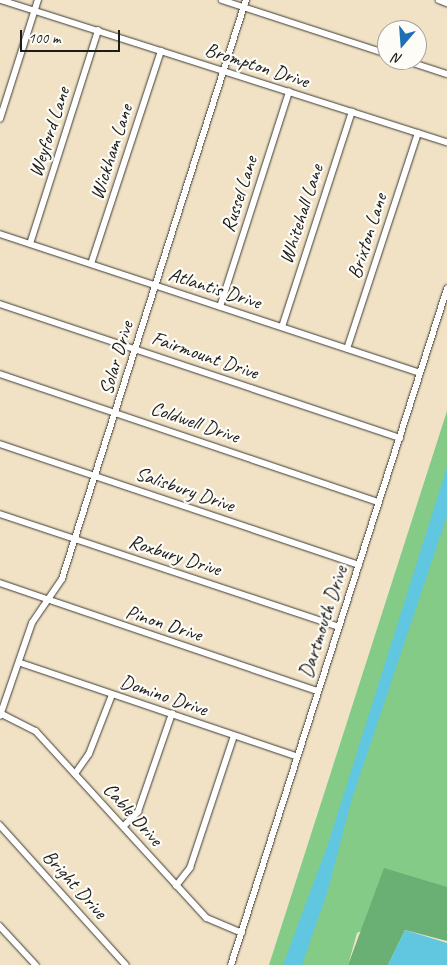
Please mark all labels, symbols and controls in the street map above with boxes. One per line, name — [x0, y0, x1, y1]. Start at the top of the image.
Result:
scale bar — [22, 20, 122, 52]
north arrow — [377, 20, 427, 70]
text: 100 m — [28, 29, 60, 48]
street label: Brompton Drive — [202, 37, 312, 93]
text: N — [391, 49, 404, 68]
street label: Weyford Lane — [23, 84, 75, 180]
street label: Wickham Lane — [84, 101, 138, 203]
street label: Russel Lane — [215, 153, 263, 235]
street label: Whitehall Lane — [274, 161, 328, 267]
street label: Brixton Lane — [342, 190, 392, 282]
street label: Atlantis Drive — [166, 262, 264, 314]
street label: Solar Drive — [93, 318, 139, 398]
street label: Fairmount Drive — [149, 326, 261, 384]
street label: Coldwell Drive — [148, 396, 242, 448]
street label: Salisbury Drive — [132, 461, 238, 517]
street label: Roxbury Drive — [126, 529, 224, 581]
street label: Dartmouth Drive — [294, 563, 352, 681]
street label: Pinon Drive — [123, 599, 205, 647]
street label: Domino Drive — [117, 669, 211, 721]
street label: Cable Drive — [98, 777, 168, 851]
street label: Bright Drive — [38, 844, 112, 924]

